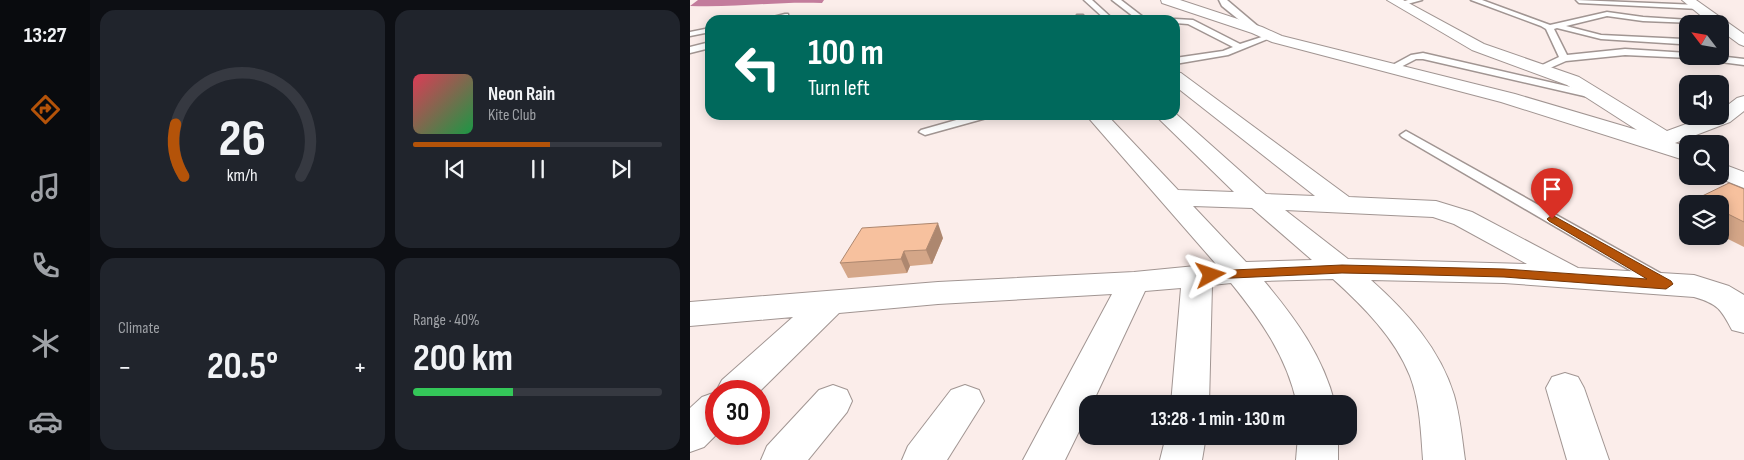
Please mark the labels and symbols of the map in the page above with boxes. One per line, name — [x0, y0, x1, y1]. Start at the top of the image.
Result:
north arrow — [1679, 15, 1729, 65]
pin — [1531, 168, 1573, 219]
position arrow — [1184, 248, 1236, 300]
speed limit sign: 30 — [705, 380, 770, 445]

